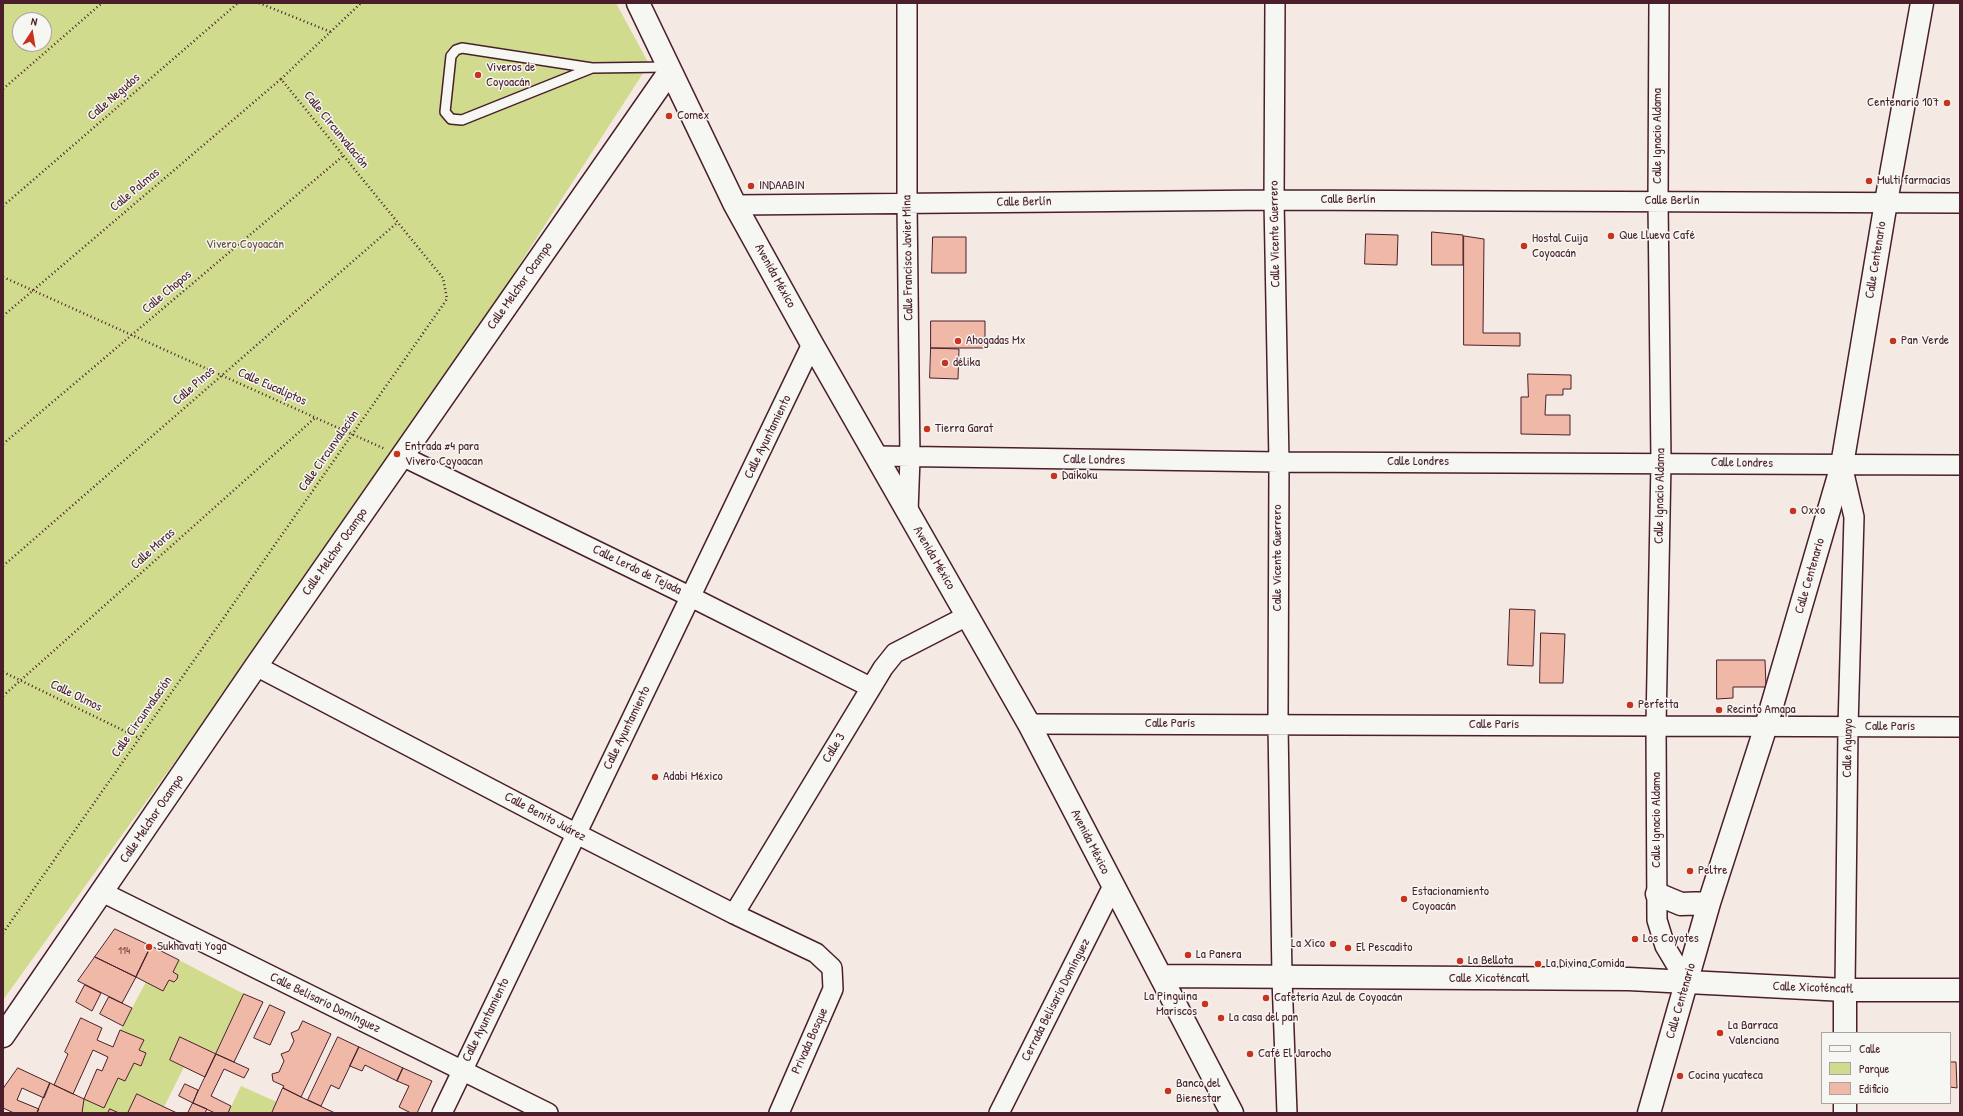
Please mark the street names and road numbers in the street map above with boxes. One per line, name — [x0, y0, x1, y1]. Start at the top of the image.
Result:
street label: Calle Negudos — [85, 70, 143, 124]
street label: Calle Circunvalación — [300, 88, 372, 172]
street label: Calle Ignacio Aldama — [1650, 88, 1666, 184]
street label: Calle Palmas — [107, 165, 163, 215]
street label: Calle Vicente Guerrero — [1266, 180, 1284, 288]
street label: Calle Berlín — [1320, 192, 1376, 208]
street label: Calle Berlín — [1644, 193, 1700, 209]
street label: Calle Berlín — [996, 194, 1052, 210]
street label: Calle Francisco Javier Mina — [899, 195, 917, 321]
street label: Calle Centenario — [1862, 220, 1890, 300]
street label: Calle Melchor Ocampo — [484, 239, 556, 333]
street label: Avenida México — [751, 241, 799, 311]
street label: Calle Chopos — [139, 267, 195, 317]
street label: Calle Pinos — [170, 363, 218, 409]
street label: Calle Eucaliptos — [235, 365, 309, 409]
street label: Calle Ayuntamiento — [741, 393, 795, 481]
street label: Calle Circunvalación — [295, 408, 363, 494]
street label: Calle Ignacio Aldama — [1651, 448, 1669, 544]
street label: Calle Londres — [1063, 452, 1125, 468]
street label: Calle Londres — [1387, 454, 1449, 470]
street label: Calle Londres — [1711, 455, 1773, 471]
street label: Calle Melchor Ocampo — [299, 505, 371, 599]
street label: Calle Vicente Guerrero — [1270, 505, 1286, 611]
street label: Avenida México — [910, 524, 958, 592]
street label: Calle Moras — [128, 525, 178, 573]
street label: Calle Centenario — [1792, 536, 1828, 616]
street label: Calle Lerdo de Tejada — [590, 542, 684, 598]
street label: Calle Circunvalación — [108, 674, 176, 760]
street label: Calle Olmos — [48, 677, 104, 715]
street label: Calle Ayuntamiento — [600, 684, 654, 772]
street label: Calle París — [1145, 716, 1195, 732]
street label: Calle París — [1469, 717, 1519, 733]
street label: Calle Aguayo — [1840, 718, 1856, 778]
street label: Calle París — [1865, 719, 1915, 735]
street label: Calle 3 — [819, 730, 849, 766]
street label: Calle Melchor Ocampo — [117, 772, 187, 866]
street label: Calle Ignacio Aldama — [1649, 772, 1665, 868]
street label: Calle Benito Juárez — [502, 789, 588, 845]
street label: Avenida México — [1067, 807, 1113, 877]
street label: Cerrada Belisario Domínguez — [1018, 936, 1094, 1064]
street label: Calle Centenario — [1663, 961, 1699, 1041]
street label: Calle Belisario Domínguez — [267, 969, 383, 1037]
street label: Calle Xicoténcatl — [1449, 971, 1529, 987]
street label: Calle Ayuntamiento — [459, 976, 513, 1064]
street label: Calle Xicoténcatl — [1772, 979, 1854, 997]
street label: Privada Bosque — [788, 1005, 832, 1077]

